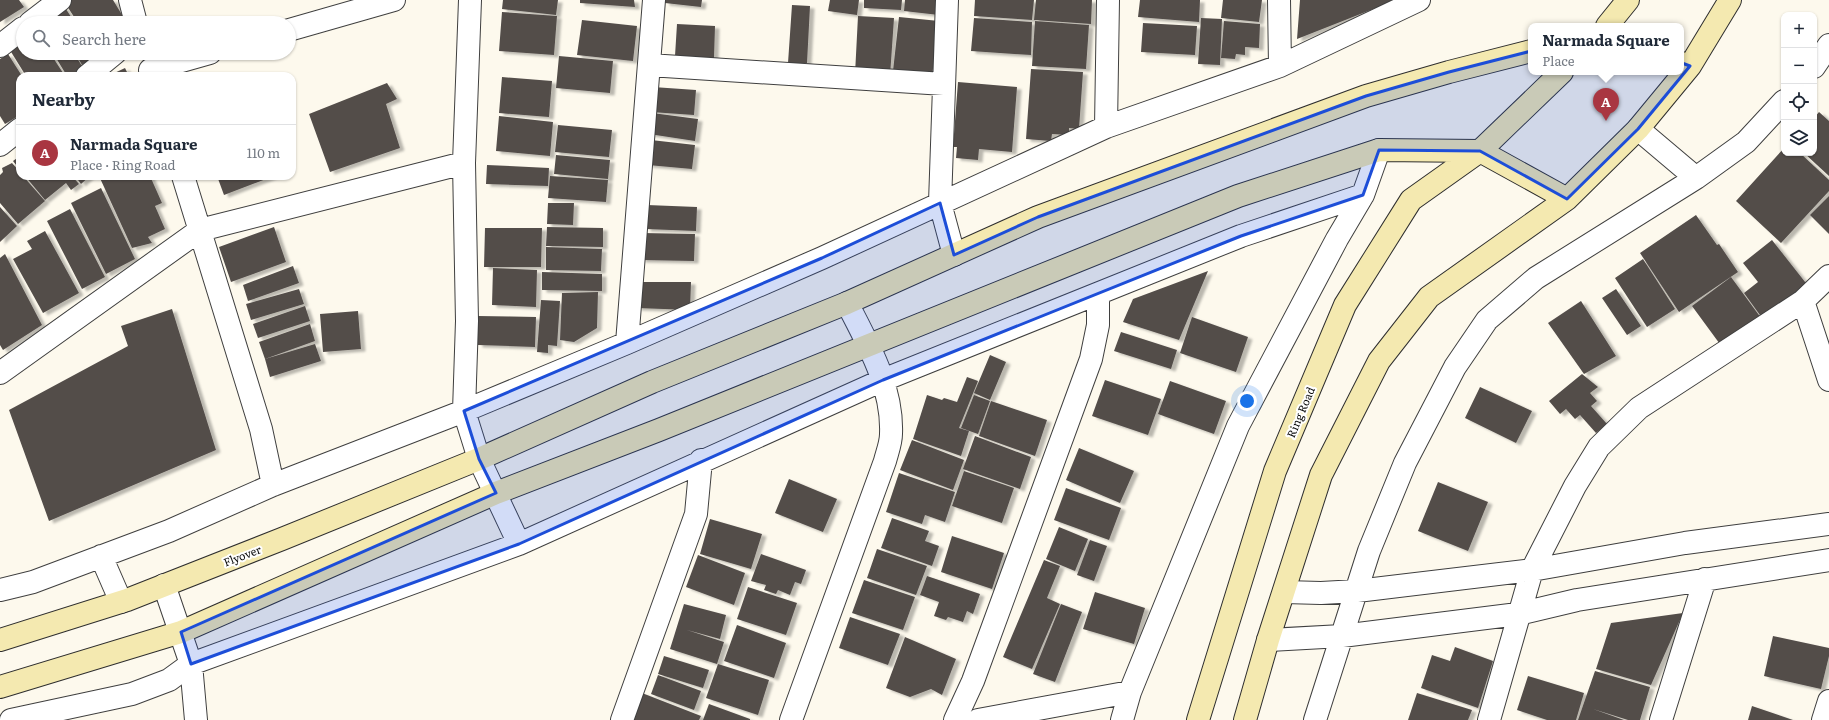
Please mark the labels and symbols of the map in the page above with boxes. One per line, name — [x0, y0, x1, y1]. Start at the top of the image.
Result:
pin: A — [1593, 88, 1619, 121]
street label: Ring Road — [1282, 384, 1318, 440]
your location — [1237, 391, 1257, 411]
street label: Flyover — [221, 540, 264, 570]

